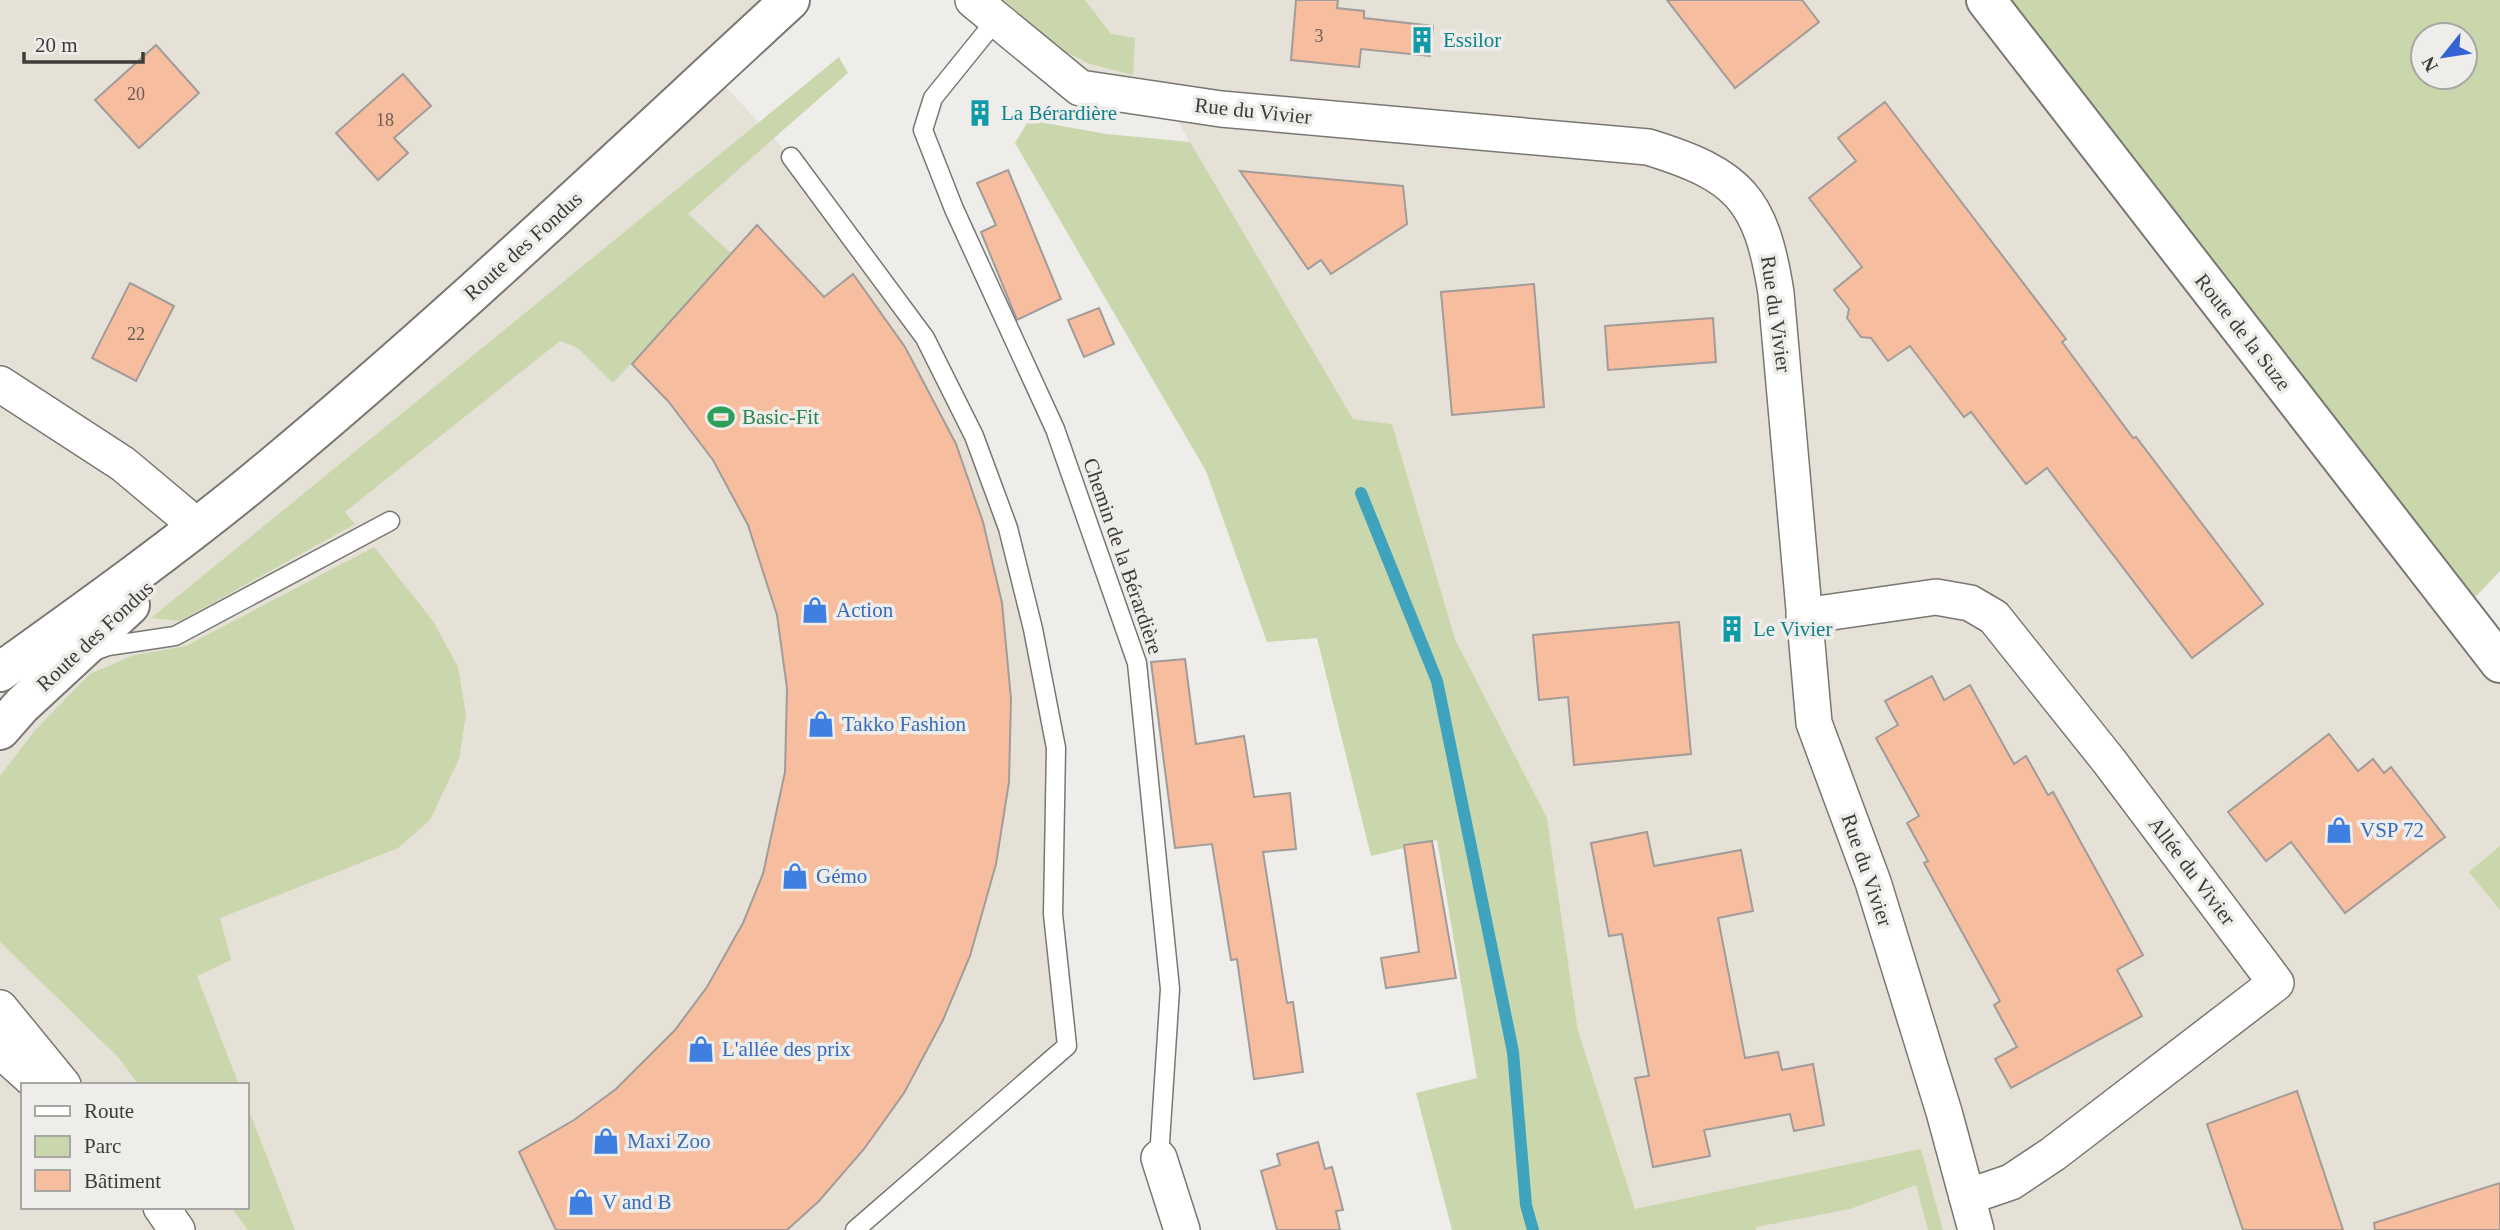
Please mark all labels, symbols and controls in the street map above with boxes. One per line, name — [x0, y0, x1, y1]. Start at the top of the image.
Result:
scale bar — [24, 21, 144, 65]
north arrow — [2409, 21, 2479, 91]
building icon: Essilor — [1407, 25, 1437, 55]
house number: 3 — [1315, 26, 1324, 46]
place label: Essilor — [1443, 28, 1501, 52]
text: 20 m — [35, 33, 78, 57]
text: N — [2417, 53, 2442, 75]
house number: 20 — [127, 84, 145, 104]
street label: Rue du Vivier — [1193, 93, 1313, 129]
building icon: La Bérardière — [965, 98, 995, 128]
place label: La Bérardière — [1001, 101, 1117, 125]
house number: 18 — [376, 110, 394, 130]
street label: Route des Fondus — [459, 187, 587, 305]
street label: Rue du Vivier — [1756, 254, 1796, 374]
street label: Route de la Suze — [2190, 269, 2296, 395]
house number: 22 — [127, 324, 145, 344]
sports icon: Basic-Fit — [706, 402, 736, 432]
place label: Basic-Fit — [742, 405, 819, 429]
street label: Chemin de la Bérardière — [1078, 455, 1168, 657]
street label: Route des Fondus — [32, 576, 158, 696]
shop icon: Action — [800, 595, 830, 625]
place label: Action — [836, 598, 894, 622]
building icon: Le Vivier — [1717, 614, 1747, 644]
place label: Le Vivier — [1753, 617, 1832, 641]
shop icon: Takko Fashion — [806, 709, 836, 739]
place label: Takko Fashion — [842, 712, 966, 736]
street label: Rue du Vivier — [1837, 811, 1897, 929]
street label: Allée du Vivier — [2144, 812, 2240, 930]
shop icon: VSP 72 — [2324, 815, 2354, 845]
place label: VSP 72 — [2360, 818, 2424, 842]
shop icon: Gémo — [780, 861, 810, 891]
place label: Gémo — [816, 864, 867, 888]
shop icon: L'allée des prix — [686, 1034, 716, 1064]
place label: L'allée des prix — [722, 1037, 851, 1061]
legend — [21, 1083, 248, 1209]
text: Route — [84, 1099, 134, 1123]
shop icon: Maxi Zoo — [591, 1126, 621, 1156]
place label: Maxi Zoo — [627, 1129, 710, 1153]
text: Parc — [84, 1134, 121, 1158]
text: Bâtiment — [84, 1169, 161, 1193]
shop icon: V and B — [566, 1187, 596, 1217]
place label: V and B — [602, 1190, 672, 1214]

